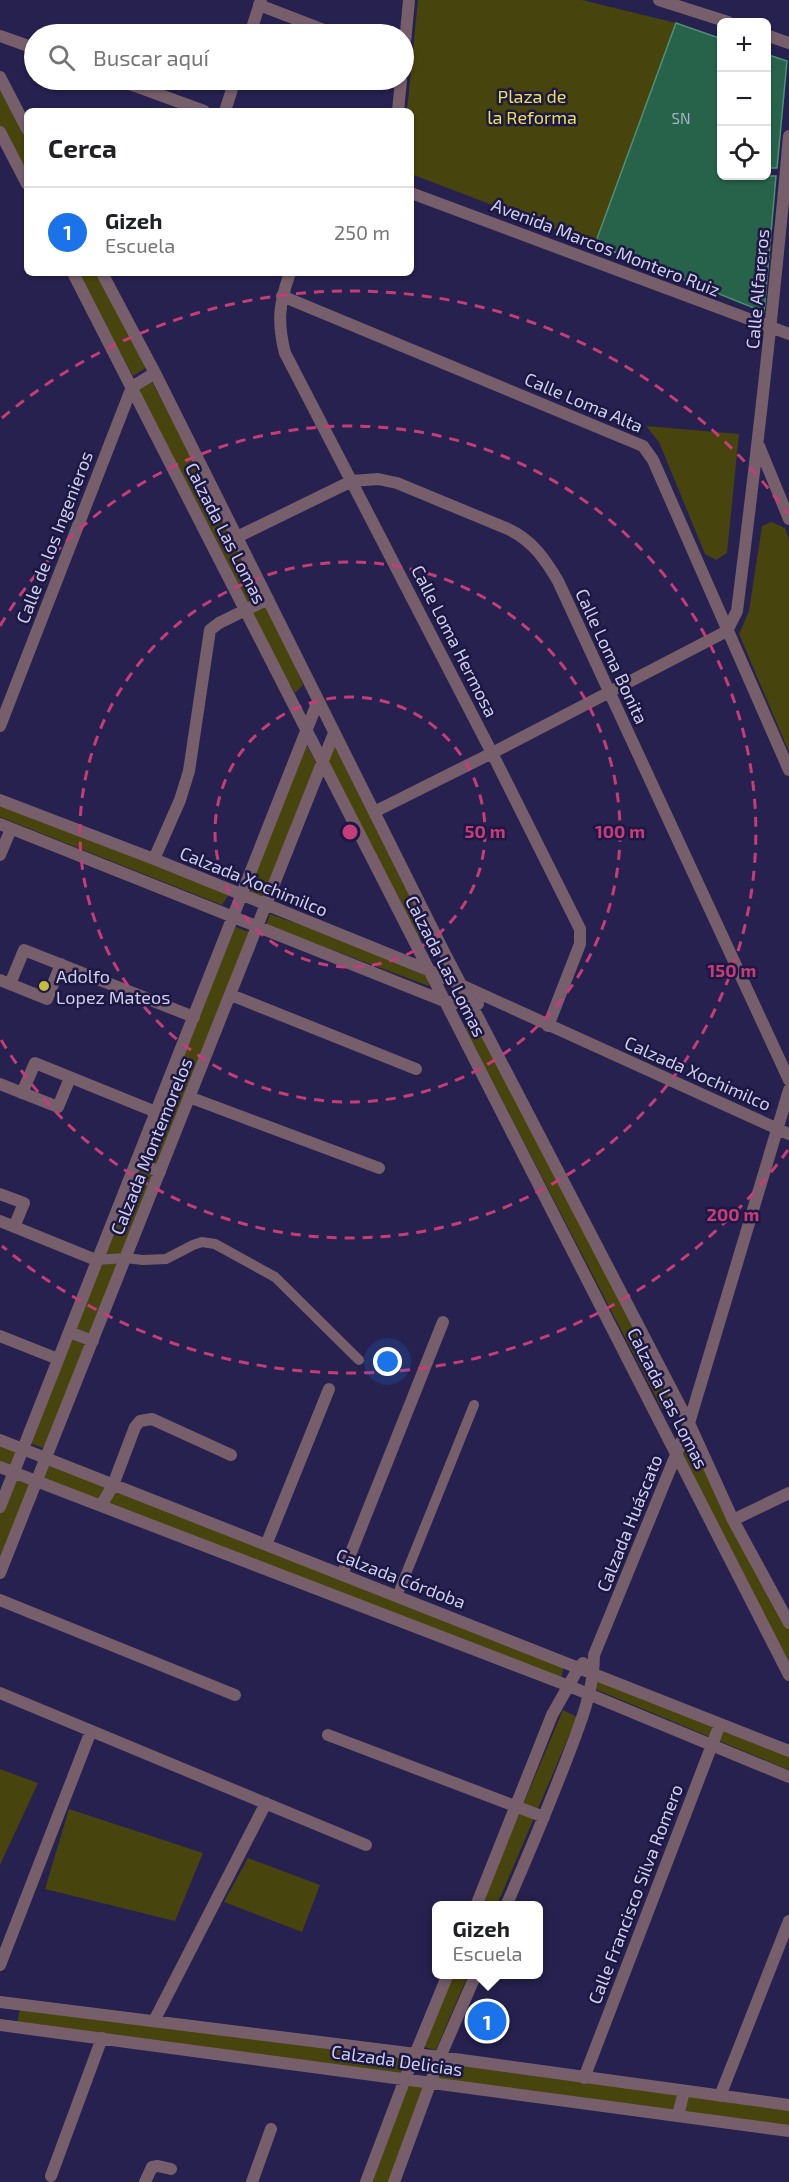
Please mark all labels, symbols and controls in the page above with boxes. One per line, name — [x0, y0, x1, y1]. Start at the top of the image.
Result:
map controls — [717, 18, 771, 180]
button: + — [717, 18, 771, 72]
search box — [24, 24, 414, 90]
icon: search — [45, 41, 78, 74]
text: Buscar aquí — [93, 44, 209, 70]
button: − — [717, 72, 771, 126]
park label: Plaza de la Reforma — [487, 85, 577, 128]
house number: SN — [672, 109, 691, 127]
button: locate — [717, 126, 771, 180]
text: Cerca — [48, 132, 117, 163]
street label: Avenida Marcos Montero Ruiz — [489, 193, 723, 301]
text: Gizeh — [105, 207, 162, 233]
text: 1 — [63, 220, 72, 244]
text: 250 m — [334, 220, 390, 244]
street label: Calle Alfareros — [741, 228, 773, 350]
text: Escuela — [105, 233, 175, 257]
street label: Calle Loma Alta — [522, 367, 646, 437]
street label: Calle de los Ingenieros — [11, 448, 97, 626]
street label: Calzada Las Lomas — [181, 459, 271, 607]
street label: Calle Loma Hermosa — [407, 561, 503, 721]
street label: Calle Loma Bonita — [571, 585, 653, 727]
text: 50 m — [464, 820, 506, 842]
text: 100 m — [595, 820, 645, 842]
centre of rings — [340, 822, 360, 842]
street label: Calzada Xochimilco — [177, 841, 331, 921]
street label: Calzada Las Lomas — [401, 892, 491, 1040]
text: 150 m — [708, 959, 756, 981]
place label: Adolfo Lopez Mateos — [56, 965, 170, 1008]
marker: Adolfo Lopez Mateos — [37, 979, 51, 993]
street label: Calzada Xochimilco — [621, 1031, 775, 1115]
street label: Calzada Montemorelos — [105, 1054, 197, 1238]
text: 200 m — [707, 1203, 759, 1225]
street label: Calzada Las Lomas — [623, 1324, 713, 1472]
your location — [373, 1347, 402, 1376]
street label: Calzada Huáscato — [591, 1451, 667, 1595]
street label: Calzada Córdoba — [333, 1543, 469, 1613]
street label: Calle Francisco Silva Romero — [583, 1781, 687, 2007]
popup — [432, 1901, 543, 1979]
text: Gizeh — [452, 1915, 510, 1941]
text: Escuela — [452, 1941, 523, 1965]
pin: 1 — [468, 1998, 506, 2044]
street label: Calzada Delicias — [330, 2040, 464, 2080]

